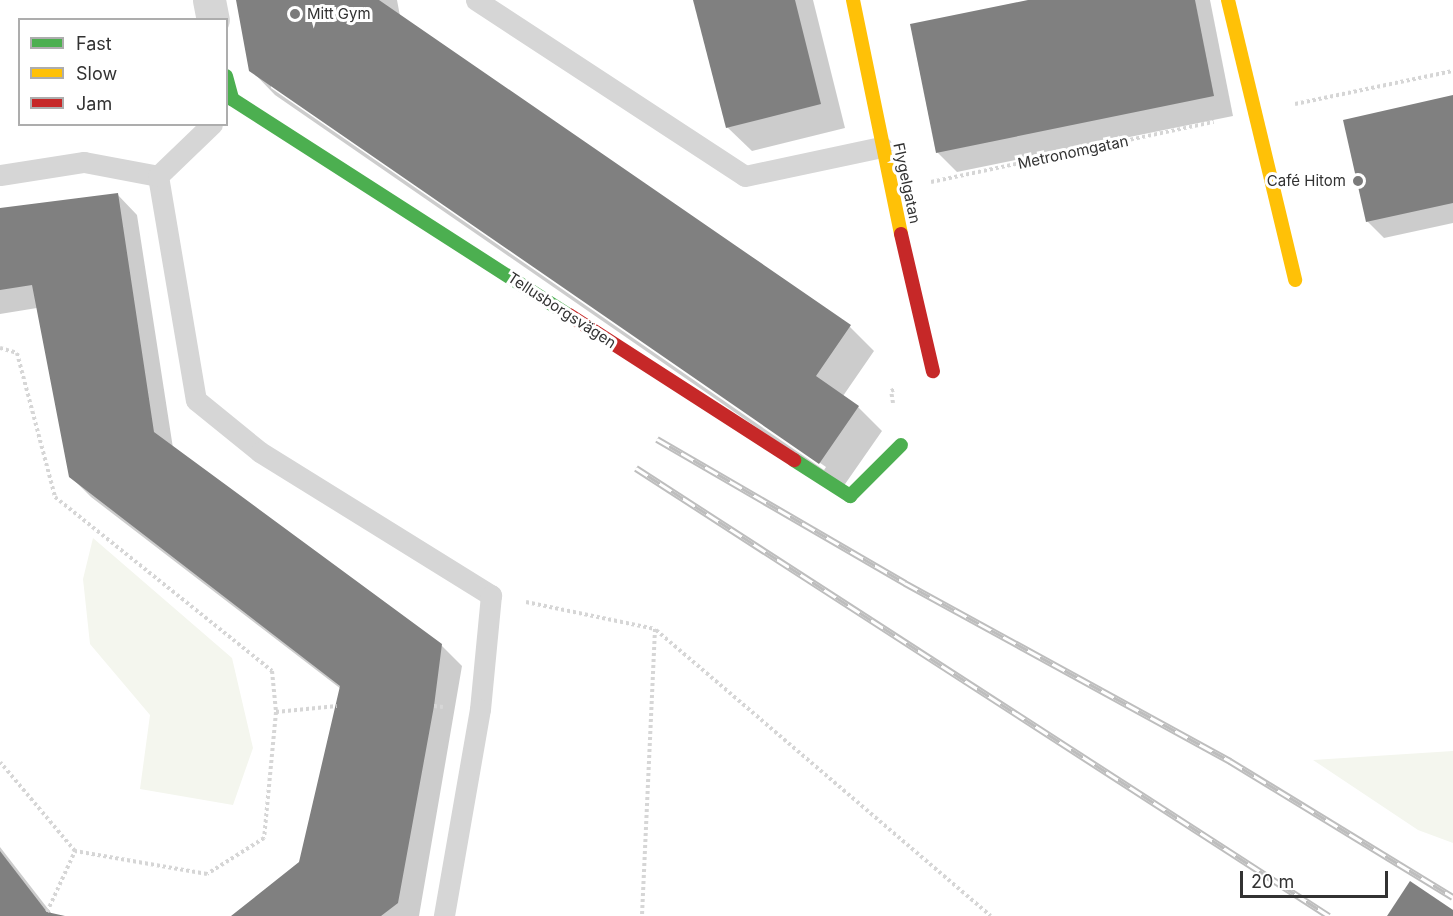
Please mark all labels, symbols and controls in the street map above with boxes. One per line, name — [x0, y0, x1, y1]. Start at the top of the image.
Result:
place label: Mitt Gym — [307, 5, 371, 23]
marker: Mitt Gym — [288, 7, 302, 21]
legend — [18, 18, 228, 126]
text: Fast — [76, 33, 112, 54]
text: Slow — [76, 63, 117, 84]
text: Jam — [76, 93, 112, 114]
street label: Metronomgatan — [1016, 132, 1130, 172]
street label: Flygelgatan — [890, 141, 924, 225]
place label: Café Hitom — [1267, 172, 1346, 190]
marker: Café Hitom — [1351, 174, 1365, 188]
street label: Tellusborgsvägen — [504, 268, 620, 352]
scale bar — [1243, 859, 1392, 897]
text: 20 m — [1251, 871, 1294, 892]

